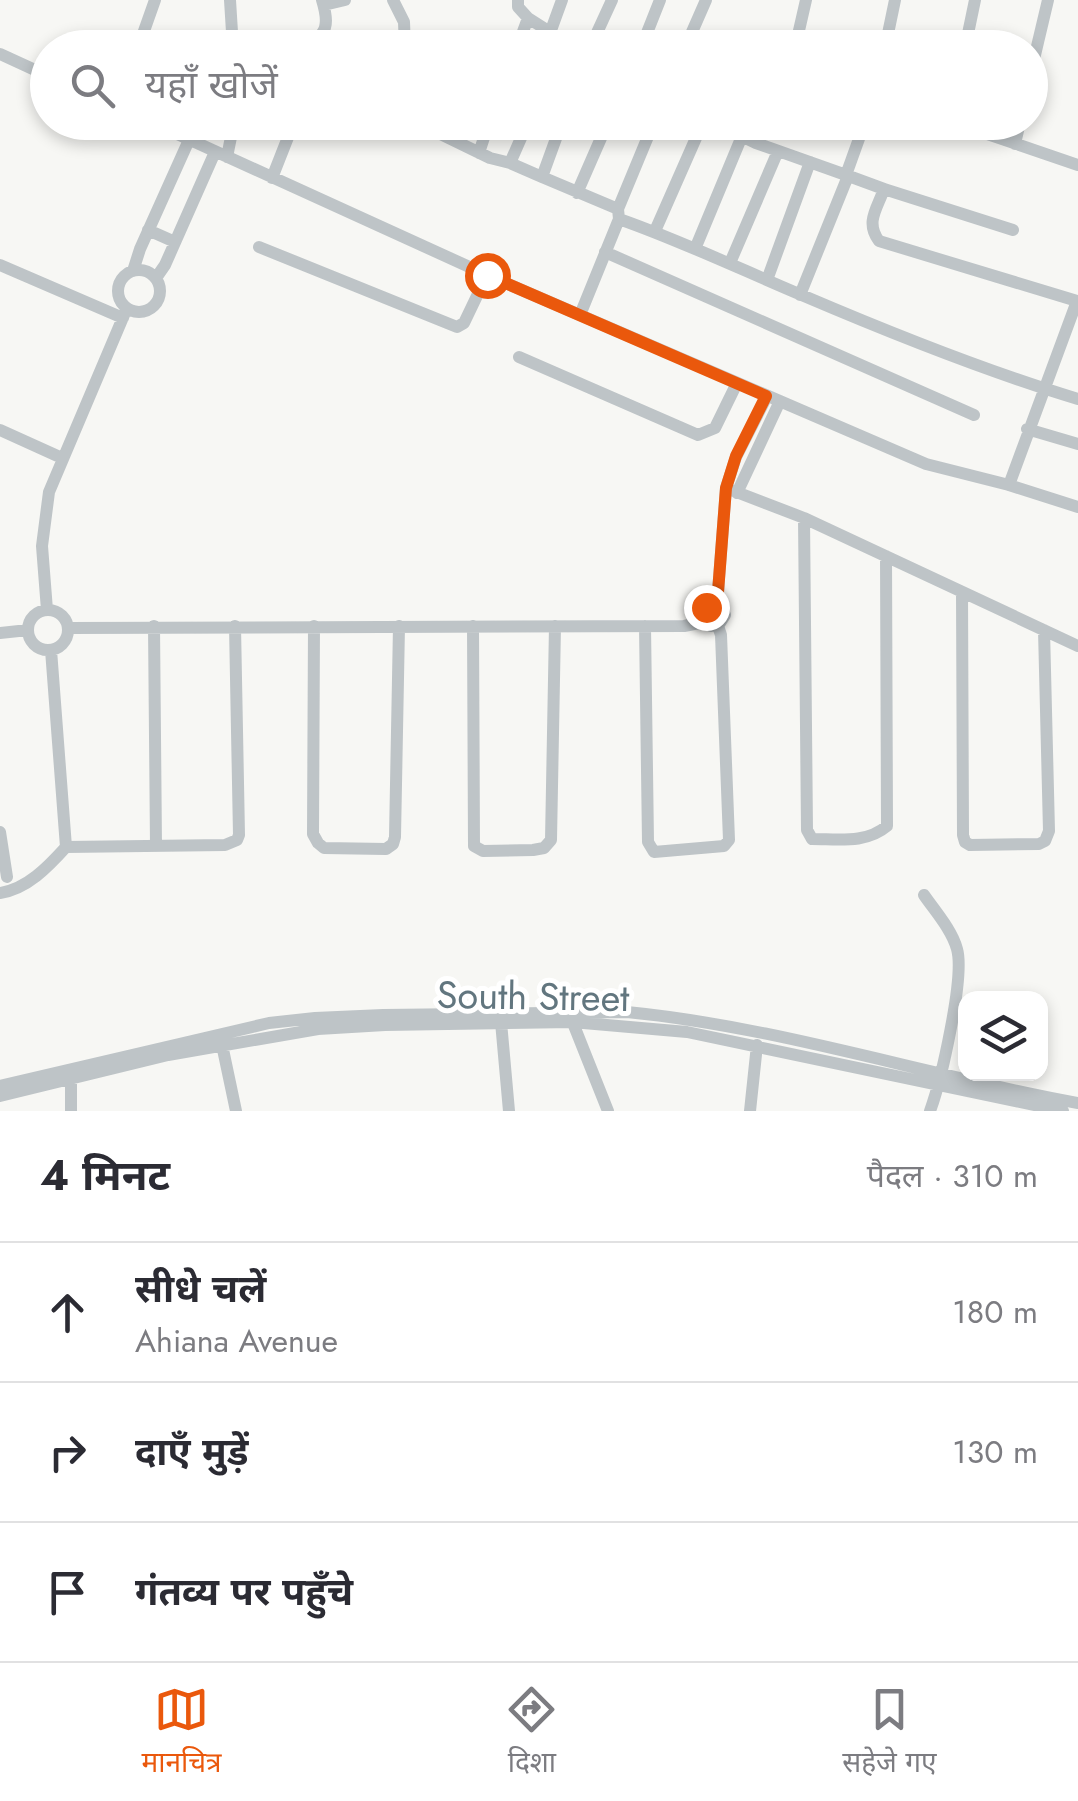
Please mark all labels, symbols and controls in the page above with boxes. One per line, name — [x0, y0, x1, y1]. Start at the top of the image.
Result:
search box — [30, 30, 1048, 140]
text: यहाँ खोजें — [145, 57, 278, 112]
icon: search — [65, 58, 120, 113]
route start — [465, 253, 511, 299]
route end — [684, 585, 730, 631]
street label: South Street — [436, 967, 630, 1025]
map controls — [958, 991, 1048, 1081]
button: layers — [958, 991, 1048, 1081]
text: 4 मिनट — [40, 1145, 170, 1206]
text: पैदल · 310 m — [867, 1153, 1038, 1199]
text: सीधे चलें — [135, 1261, 266, 1316]
icon: ahead — [40, 1285, 95, 1340]
text: 180 m — [952, 1289, 1038, 1335]
text: Ahiana Avenue — [135, 1318, 338, 1364]
text: दाएँ मुड़ें — [135, 1424, 248, 1479]
icon: right — [40, 1425, 95, 1480]
text: 130 m — [952, 1429, 1038, 1475]
text: गंतव्य पर पहुँचे — [135, 1564, 353, 1619]
icon: arrive — [40, 1565, 95, 1620]
tab: मानचित्र — [141, 1682, 221, 1783]
tab: दिशा — [504, 1682, 559, 1783]
tab: सहेजे गए — [842, 1682, 937, 1783]

